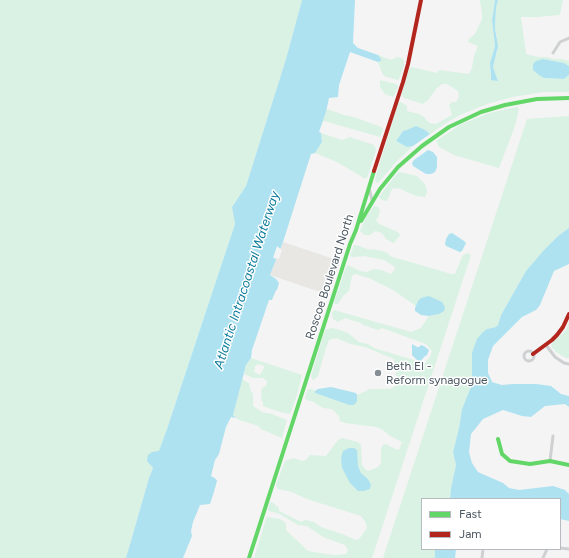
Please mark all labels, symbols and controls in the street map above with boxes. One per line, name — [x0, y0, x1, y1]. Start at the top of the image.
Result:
water label: Atlantic Intracoastal Waterway — [211, 189, 283, 371]
street label: Roscoe Boulevard North — [303, 213, 357, 341]
place label: Beth El - Reform synagogue — [386, 359, 488, 387]
marker: Beth El - Reform synagogue — [373, 368, 383, 378]
legend — [421, 498, 561, 550]
text: Fast — [459, 507, 482, 521]
text: Jam — [459, 527, 482, 541]

